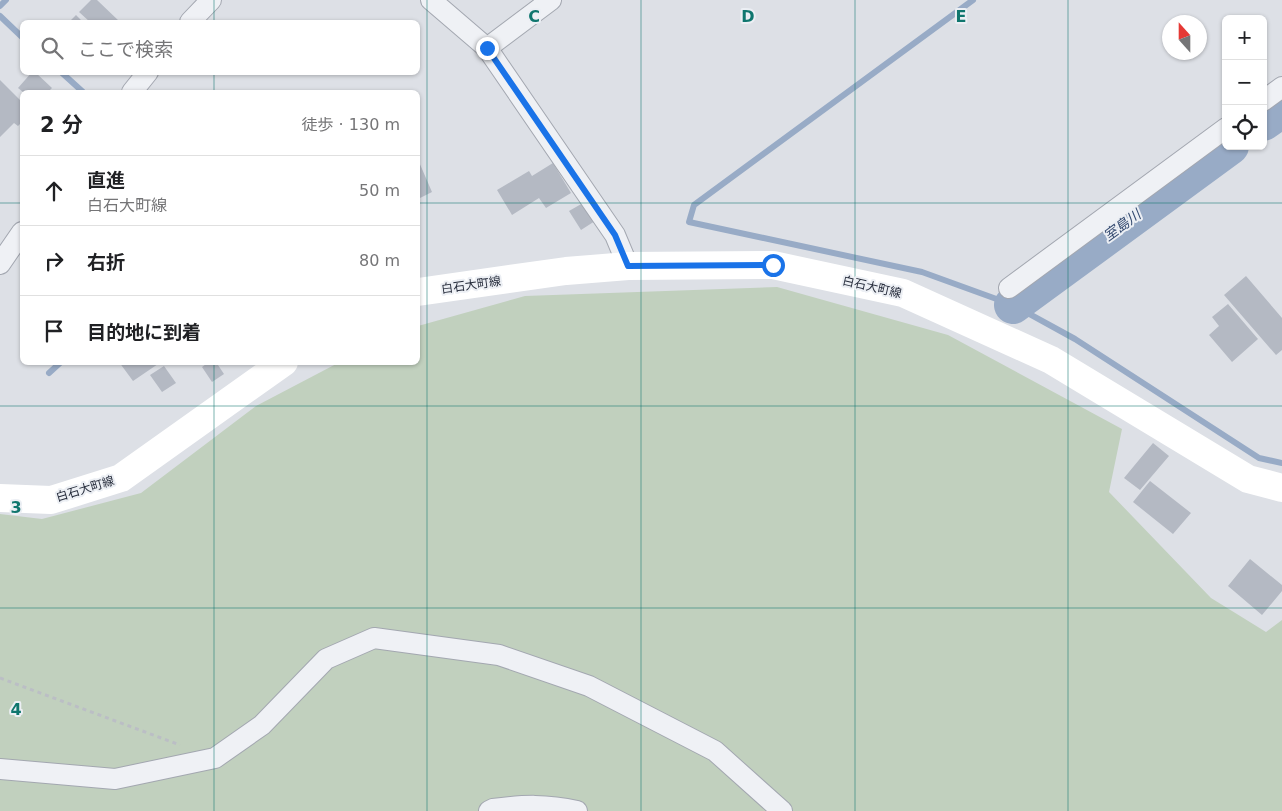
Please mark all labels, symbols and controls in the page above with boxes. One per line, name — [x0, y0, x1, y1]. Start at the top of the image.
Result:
text: C — [528, 7, 540, 26]
text: D — [741, 7, 755, 26]
text: E — [956, 7, 966, 26]
north arrow — [1162, 15, 1207, 60]
map controls — [1222, 15, 1267, 150]
button: + — [1222, 15, 1267, 60]
search box — [20, 20, 420, 75]
icon: search — [38, 34, 66, 62]
route end — [476, 37, 499, 60]
text: ここで検索 — [78, 38, 173, 60]
button: − — [1222, 60, 1267, 105]
button: locate — [1222, 105, 1267, 150]
text: 2 分 — [40, 113, 83, 137]
text: 徒歩 · 130 m — [302, 115, 400, 134]
text: 直進 — [87, 169, 125, 191]
icon: ahead — [40, 177, 68, 205]
text: 50 m — [359, 181, 400, 200]
text: 白石大町線 — [87, 196, 167, 215]
water label: 室島川 — [1100, 205, 1145, 244]
icon: right — [40, 247, 68, 275]
text: 右折 — [87, 251, 125, 273]
text: 80 m — [359, 251, 400, 270]
route start — [762, 254, 785, 277]
street label: 白石大町線 — [841, 273, 903, 301]
street label: 白石大町線 — [440, 274, 502, 296]
icon: arrive — [40, 317, 68, 345]
text: 目的地に到着 — [87, 321, 201, 343]
street label: 白石大町線 — [54, 474, 116, 504]
text: 3 — [10, 498, 22, 517]
text: 4 — [10, 700, 22, 719]

